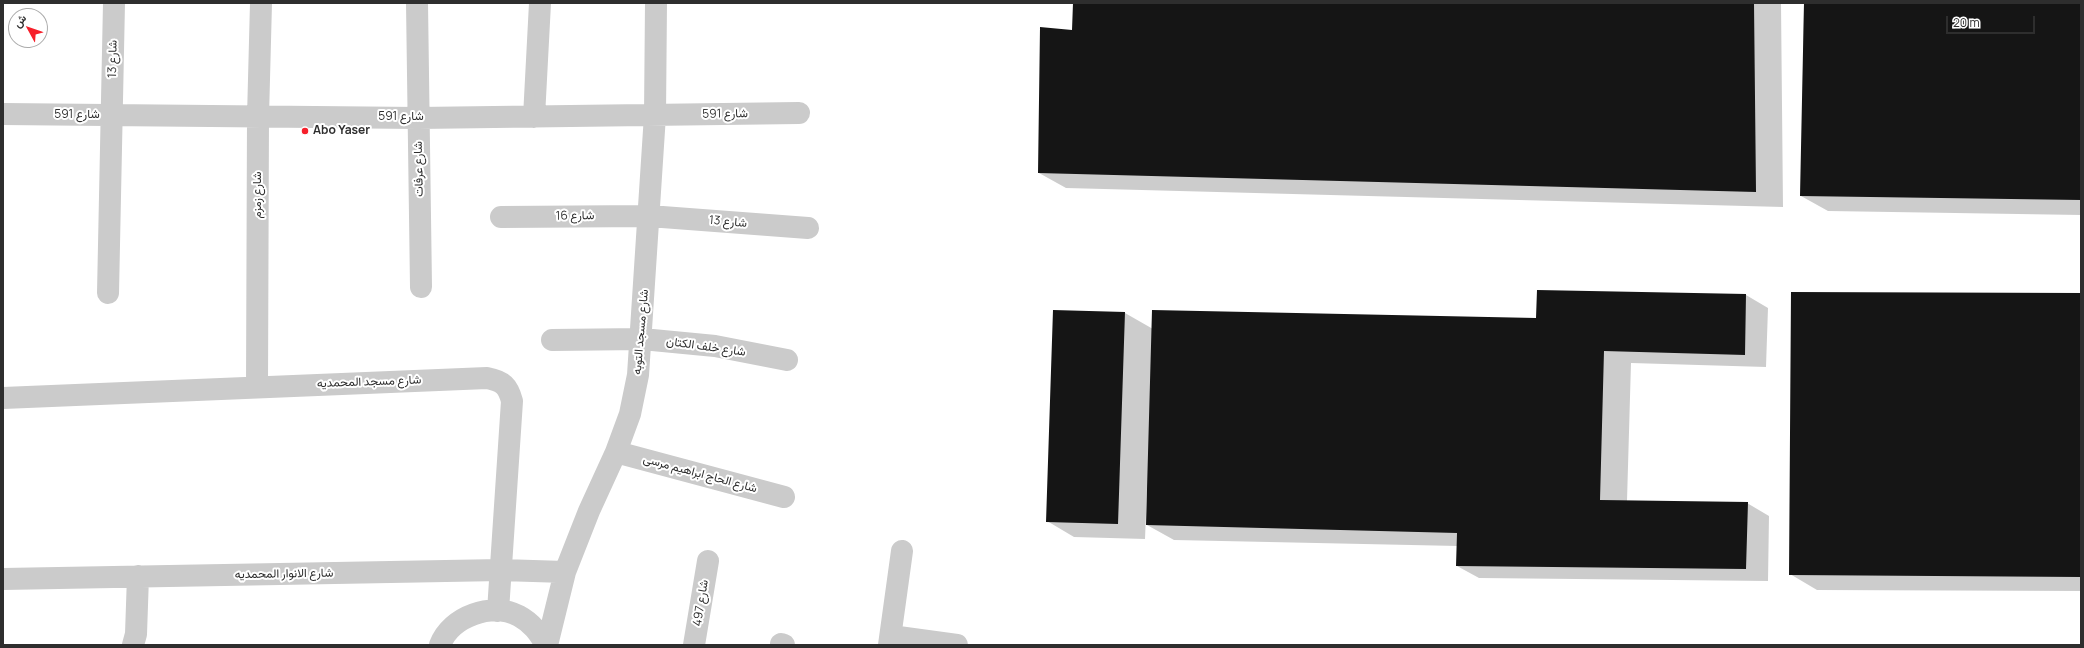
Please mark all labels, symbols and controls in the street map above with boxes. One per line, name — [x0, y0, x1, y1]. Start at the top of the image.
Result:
north arrow — [8, 8, 48, 48]
scale bar — [1948, 8, 2037, 34]
text: ش — [9, 11, 29, 30]
text: 20 m — [1953, 14, 1980, 31]
street label: شارع 13 — [105, 40, 121, 78]
street label: شارع 591 — [702, 106, 748, 122]
street label: شارع 591 — [54, 108, 100, 122]
street label: شارع 591 — [378, 110, 424, 124]
place label: Abo Yaser — [313, 124, 370, 138]
marker: Abo Yaser — [300, 126, 310, 136]
street label: شارع عرفات — [411, 141, 427, 197]
street label: شارع زمزم — [251, 172, 265, 218]
street label: شارع 16 — [556, 208, 594, 224]
street label: شارع 13 — [709, 213, 747, 231]
street label: شارع مسجد التوبه — [630, 289, 652, 375]
street label: شارع خلف الكتان — [665, 334, 747, 360]
street label: شارع مسجد المحمديه — [317, 373, 421, 391]
street label: شارع الحاج ابراهيم مرسى — [641, 452, 759, 496]
street label: شارع الانوار المحمديه — [235, 566, 333, 582]
street label: شارع 497 — [690, 579, 712, 627]

